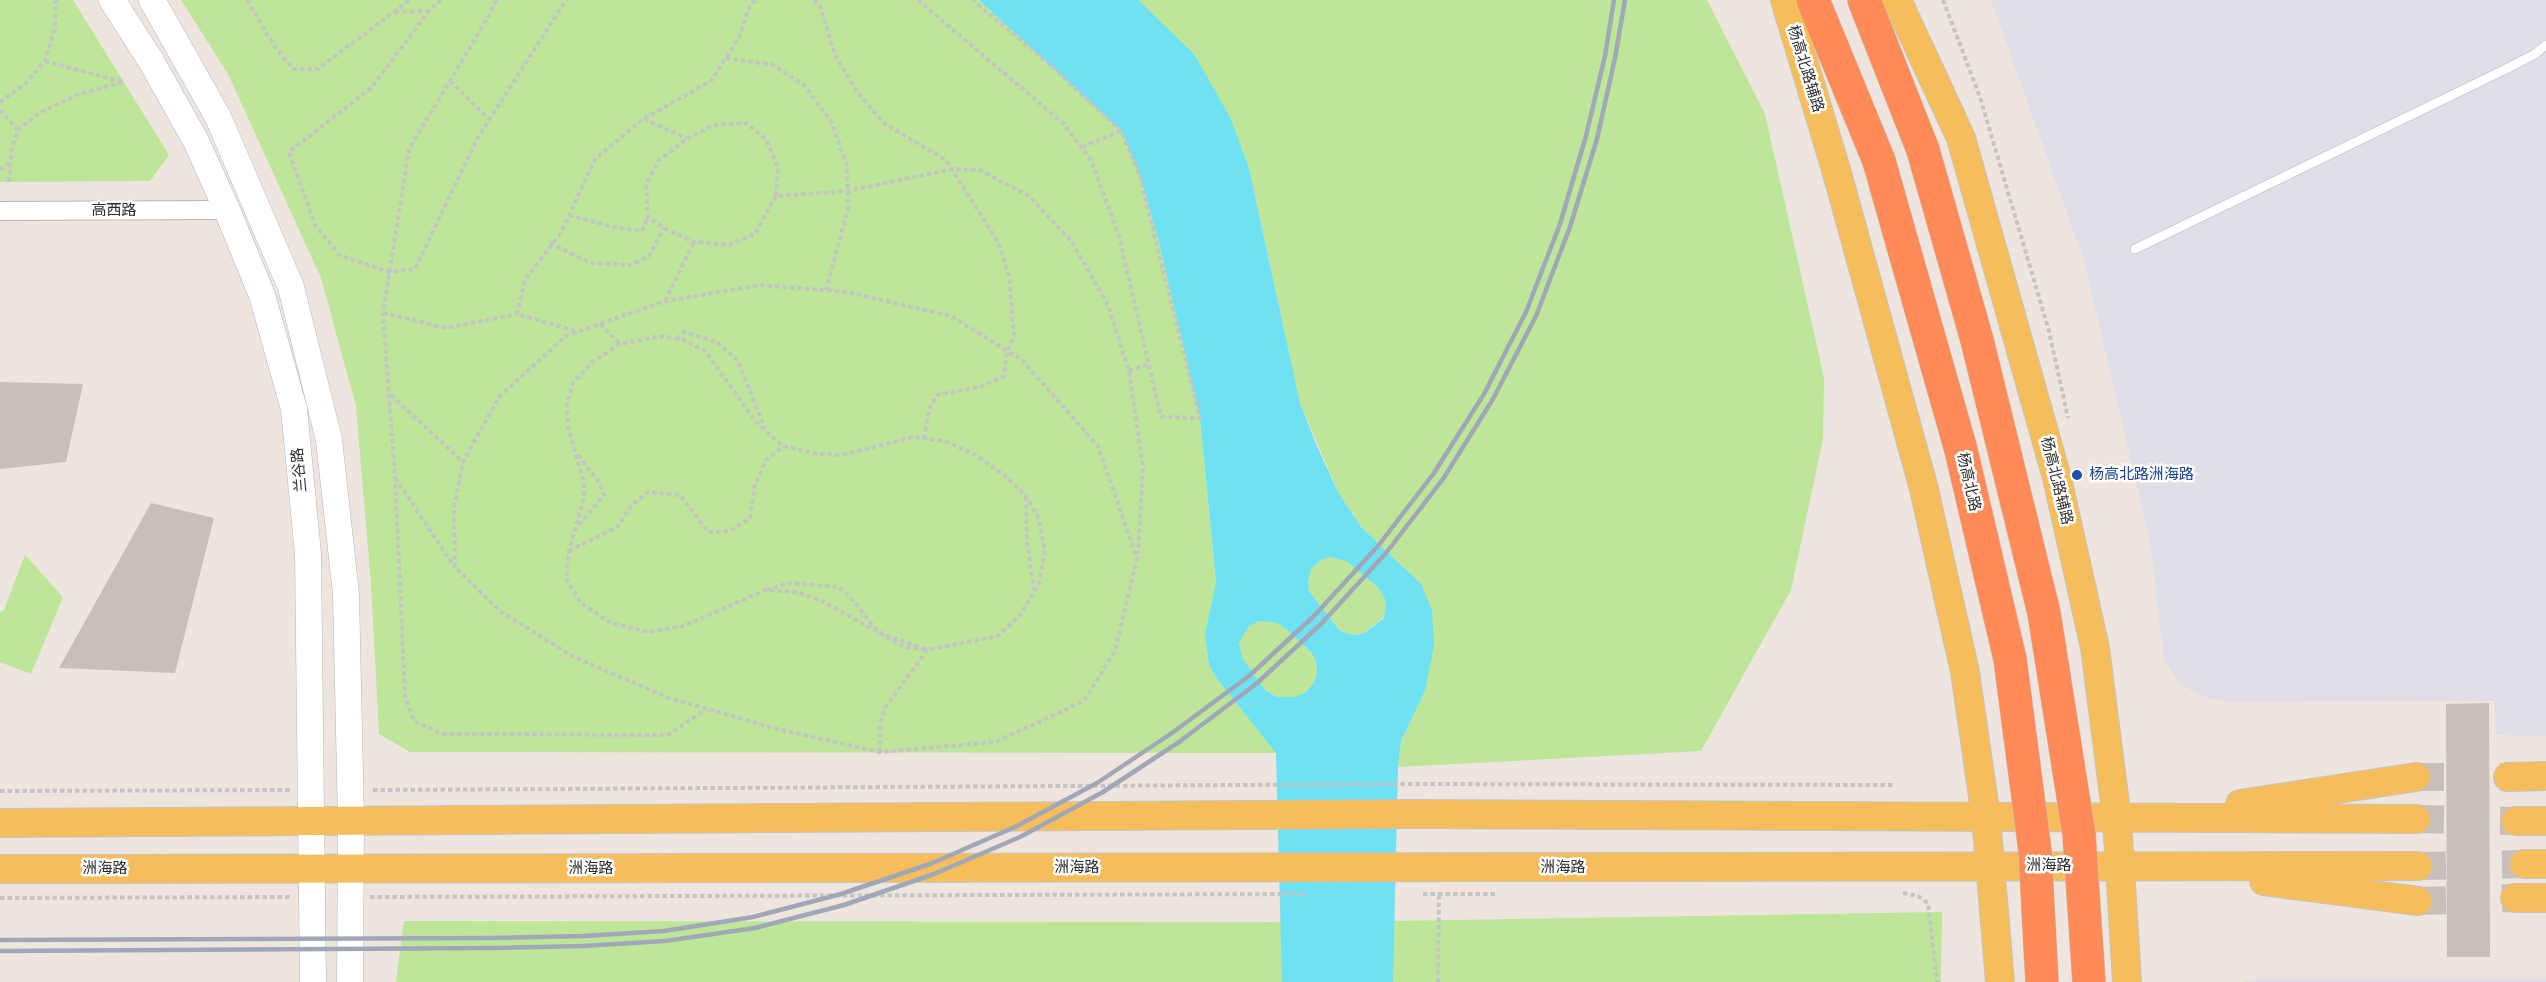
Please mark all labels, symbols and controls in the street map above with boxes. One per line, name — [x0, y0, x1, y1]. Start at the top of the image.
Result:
street label: 杨高北路辅路 — [1783, 23, 1827, 115]
street label: 高西路 — [92, 202, 136, 220]
street label: 杨高北路辅路 — [2036, 435, 2076, 527]
street label: 兰谷路 — [289, 447, 311, 493]
street label: 杨高北路 — [1952, 451, 1984, 513]
place label: 杨高北路洲海路 — [2089, 466, 2194, 484]
marker: 杨高北路洲海路 — [2070, 468, 2084, 482]
street label: 洲海路 — [2027, 857, 2071, 875]
street label: 洲海路 — [1055, 859, 1099, 877]
street label: 洲海路 — [1541, 859, 1585, 877]
street label: 洲海路 — [83, 860, 127, 878]
street label: 洲海路 — [569, 860, 613, 878]

